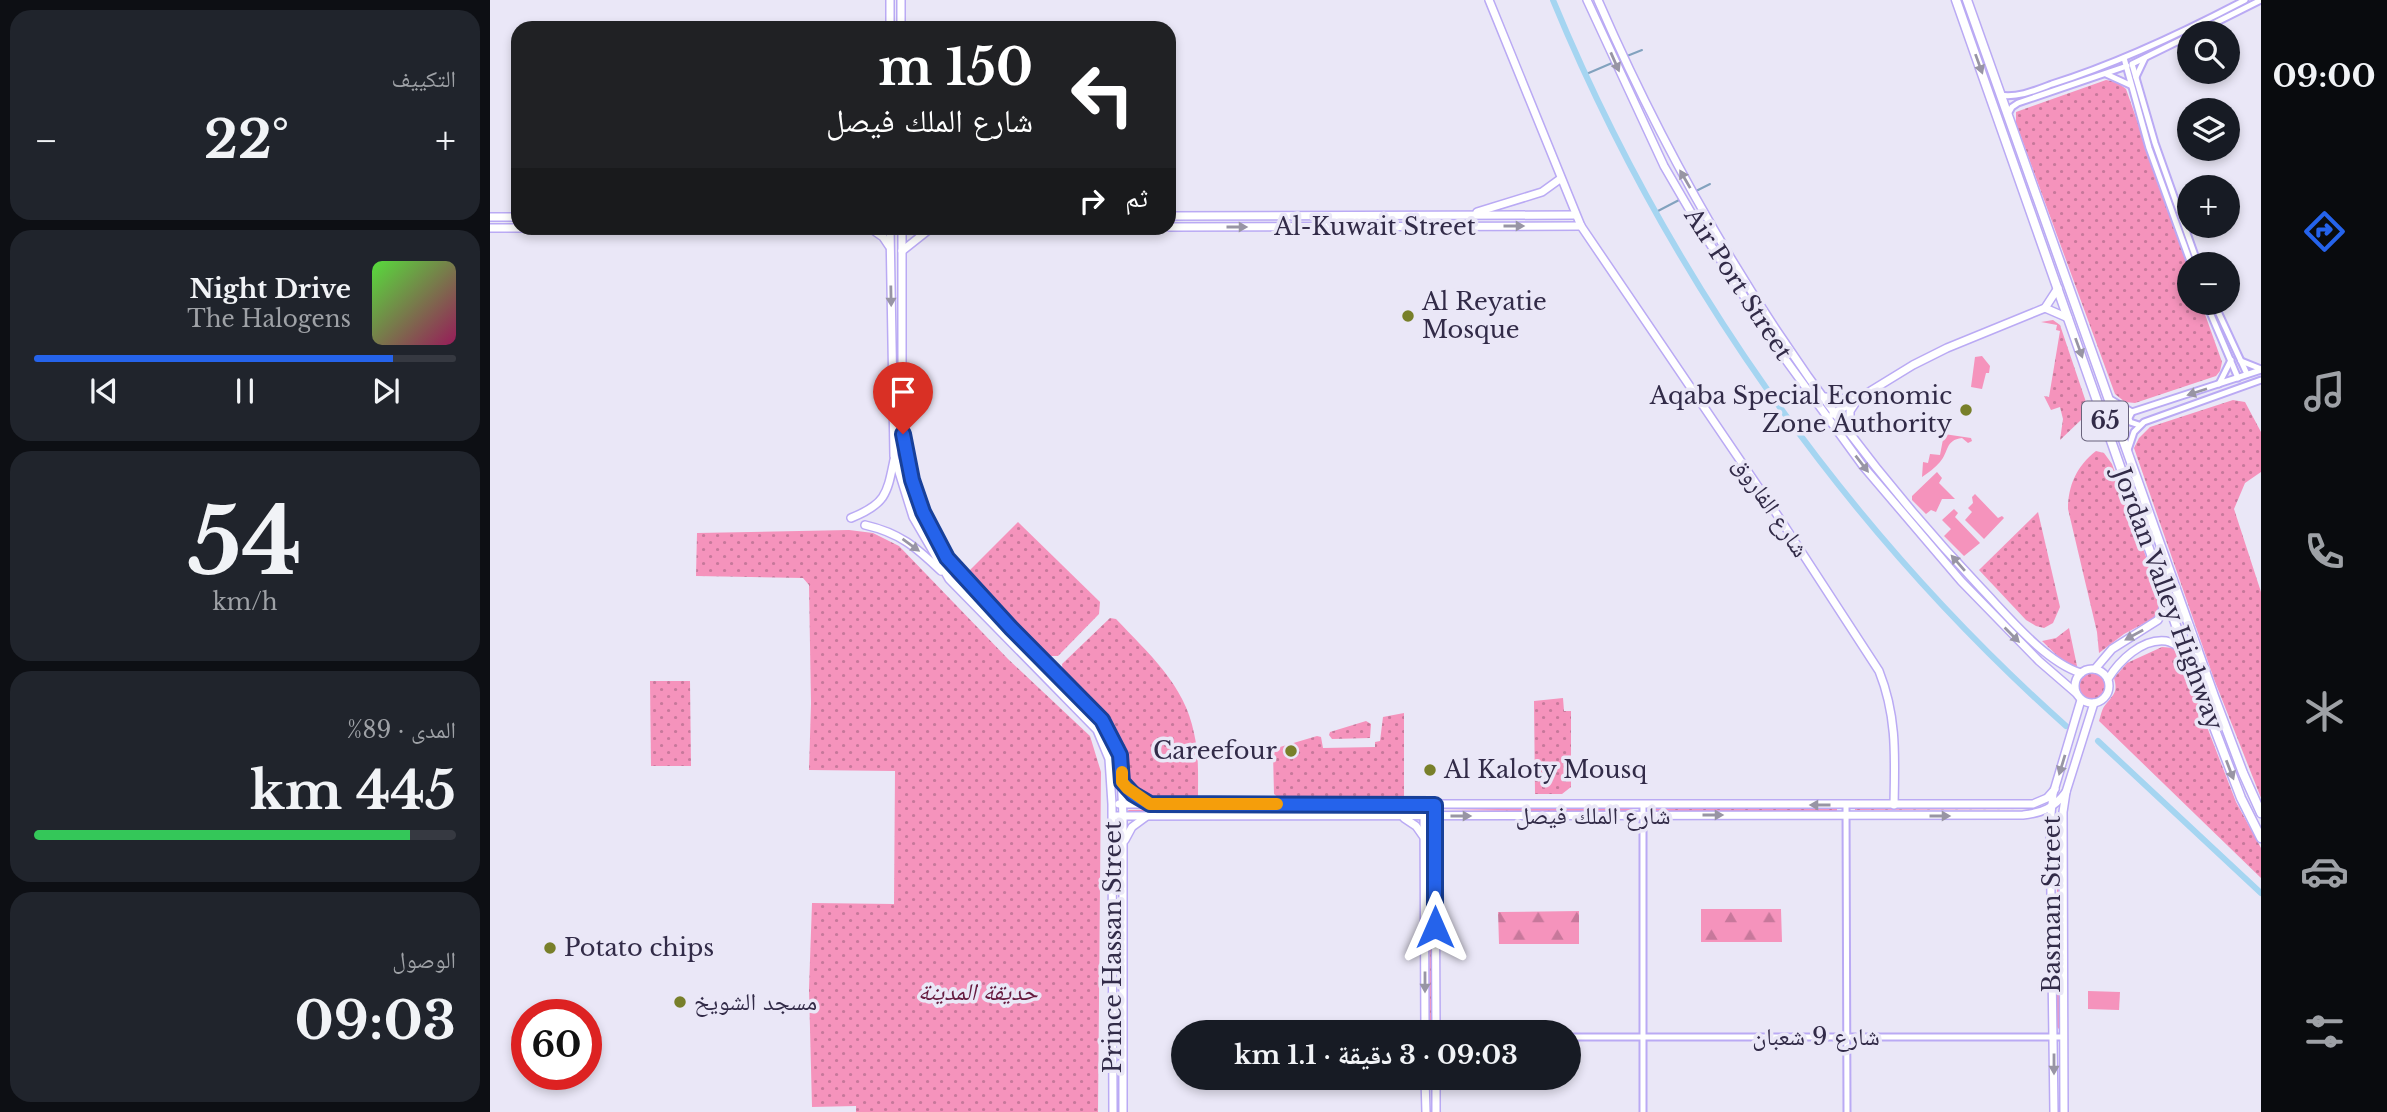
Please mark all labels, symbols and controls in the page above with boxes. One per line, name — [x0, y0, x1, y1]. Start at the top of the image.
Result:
map controls — [2177, 21, 2240, 315]
button: search — [2177, 21, 2240, 84]
text: 150 m — [878, 37, 1033, 98]
icon: left — [1057, 49, 1148, 140]
one-way arrow — [1610, 52, 1621, 73]
one-way arrow — [1974, 54, 1985, 75]
text: 09:00 — [2272, 56, 2376, 96]
text: التكييف — [391, 65, 456, 93]
button: layers — [2177, 98, 2240, 161]
text: شارع الملك فيصل — [826, 101, 1033, 141]
text: 22° — [204, 108, 289, 172]
text: − — [34, 117, 58, 164]
text: + — [435, 117, 456, 164]
one-way arrow — [1679, 169, 1691, 189]
button: + — [2177, 175, 2240, 238]
icon: right — [1073, 182, 1111, 220]
text: ثم — [1125, 182, 1148, 214]
street label: Air Port Street — [1678, 201, 1798, 365]
icon: directions — [2300, 207, 2349, 256]
street label: Al-Kuwait Street — [1273, 212, 1476, 241]
one-way arrow — [1503, 220, 1525, 232]
one-way arrow — [1226, 221, 1248, 233]
button: − — [2177, 252, 2240, 315]
text: Night Drive — [189, 273, 351, 305]
one-way arrow — [885, 285, 896, 307]
place label: Al Reyatie Mosque — [1421, 287, 1547, 344]
text: The Halogens — [187, 305, 351, 333]
marker: Al Reyatie Mosque — [1400, 308, 1416, 324]
one-way arrow — [2074, 338, 2085, 359]
pin — [873, 362, 933, 434]
icon: music — [2300, 367, 2349, 416]
icon: previous — [85, 372, 123, 410]
icon: pause — [226, 372, 264, 410]
icon: next — [367, 372, 405, 410]
icon: arrive — [884, 373, 922, 411]
place label: Aqaba Special Economic Zone Authority — [1649, 381, 1953, 438]
one-way arrow — [2186, 387, 2207, 397]
marker: Aqaba Special Economic Zone Authority — [1958, 402, 1974, 418]
road number: 65 — [2082, 402, 2128, 440]
street label: شارع الفاروق — [1726, 451, 1816, 563]
one-way arrow — [1854, 454, 1869, 472]
street label: Jordan Valley Highway — [2106, 461, 2230, 735]
text: 54 — [188, 486, 302, 599]
icon: phone — [2300, 527, 2349, 576]
one-way arrow — [902, 538, 920, 552]
one-way arrow — [1950, 554, 1966, 572]
text: km/h — [212, 588, 278, 616]
one-way arrow — [2003, 626, 2020, 642]
one-way arrow — [2124, 629, 2143, 641]
icon: climate — [2300, 687, 2349, 736]
text: المدى · 89% — [347, 716, 456, 744]
place label: Careefour — [1153, 736, 1278, 765]
marker: Careefour — [1283, 743, 1299, 759]
place label: Al Kaloty Mousq — [1443, 755, 1647, 784]
one-way arrow — [2056, 755, 2066, 776]
text: 445 km — [250, 759, 456, 823]
one-way arrow — [2225, 759, 2236, 780]
marker: Al Kaloty Mousq — [1422, 762, 1438, 778]
one-way arrow — [1809, 799, 1831, 811]
street label: شارع الملك فيصل — [1515, 801, 1671, 831]
one-way arrow — [1450, 810, 1472, 822]
one-way arrow — [1702, 810, 1724, 821]
one-way arrow — [1929, 810, 1951, 822]
street label: Basman Street — [2037, 815, 2066, 993]
street label: Prince Hassan Street — [1098, 821, 1127, 1073]
icon: car — [2300, 847, 2349, 896]
position arrow — [1398, 890, 1472, 964]
place label: Potato chips — [564, 933, 714, 962]
marker: Potato chips — [542, 940, 558, 956]
text: الوصول — [392, 946, 456, 974]
one-way arrow — [1419, 972, 1431, 994]
park label: حديقة المدينة — [918, 977, 1039, 1006]
place label: مسجد الشويخ — [694, 987, 817, 1017]
text: 09:03 — [295, 989, 456, 1053]
marker: مسجد الشويخ — [672, 994, 688, 1010]
speed limit sign: 60 — [511, 999, 602, 1090]
icon: filters — [2300, 1007, 2349, 1056]
street label: شارع 9 شعبان — [1752, 1022, 1880, 1052]
text: 09:03 · 3 دقيقة · 1.1 km — [1234, 1039, 1518, 1071]
one-way arrow — [2048, 1054, 2060, 1076]

